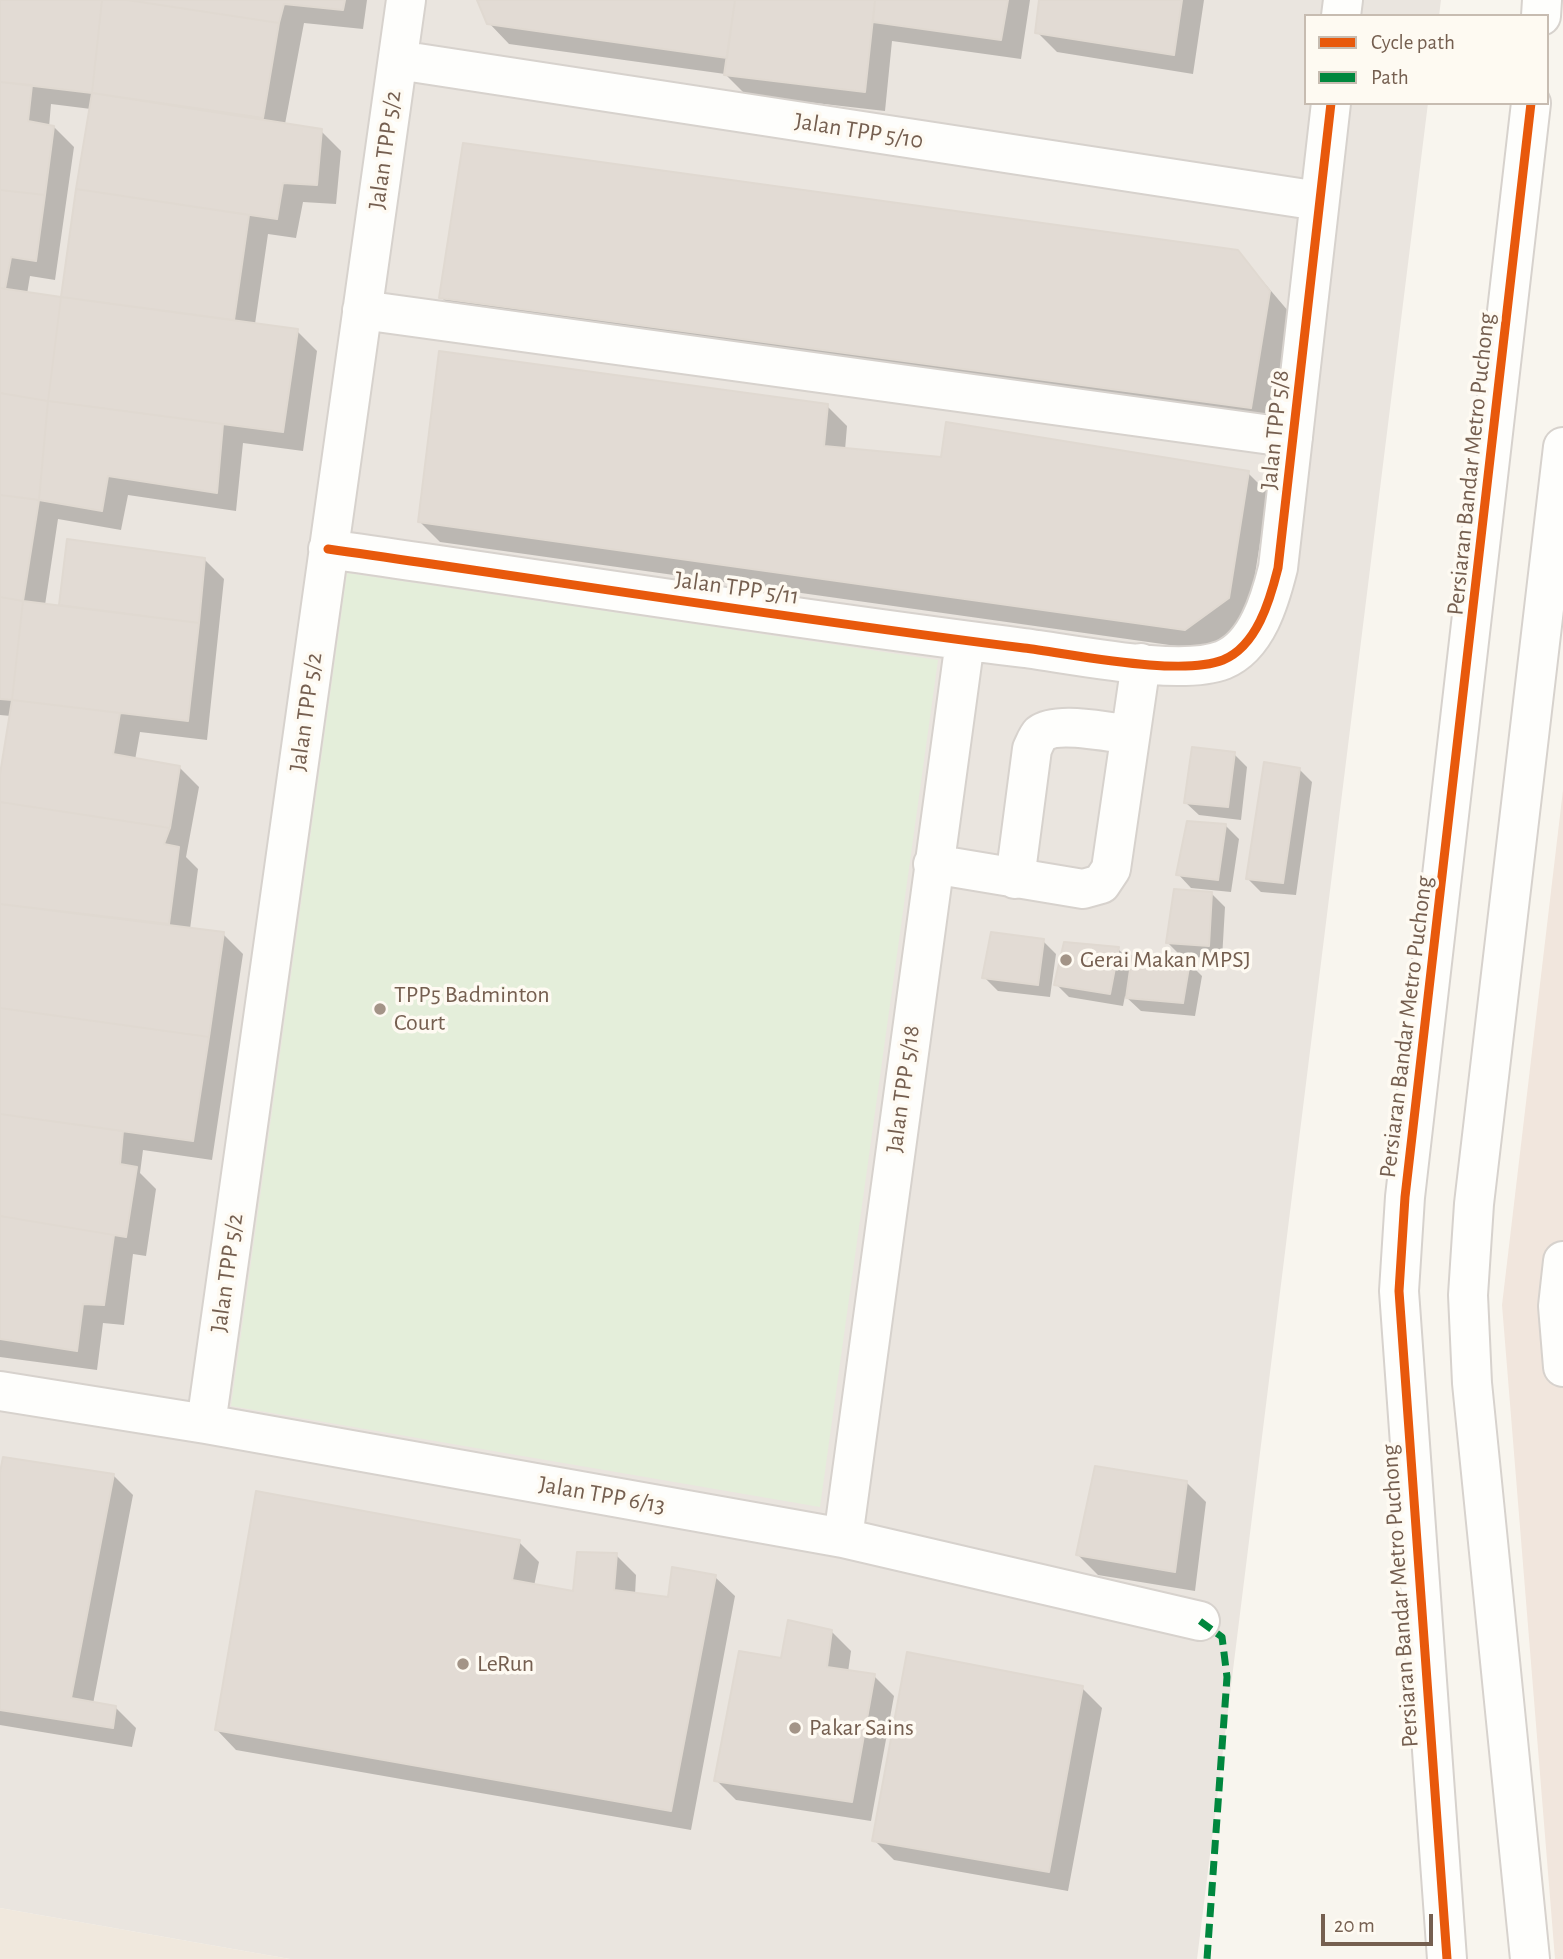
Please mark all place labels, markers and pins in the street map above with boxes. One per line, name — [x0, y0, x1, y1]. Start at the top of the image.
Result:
place label: Gerai Makan MPSJ — [1080, 946, 1251, 974]
marker: Gerai Makan MPSJ — [1058, 952, 1074, 968]
place label: TPP5 Badminton Court — [394, 981, 550, 1037]
marker: TPP5 Badminton Court — [372, 1001, 388, 1017]
place label: LeRun — [477, 1650, 534, 1678]
marker: LeRun — [455, 1656, 471, 1672]
place label: Pakar Sains — [809, 1714, 914, 1742]
marker: Pakar Sains — [787, 1720, 803, 1736]

